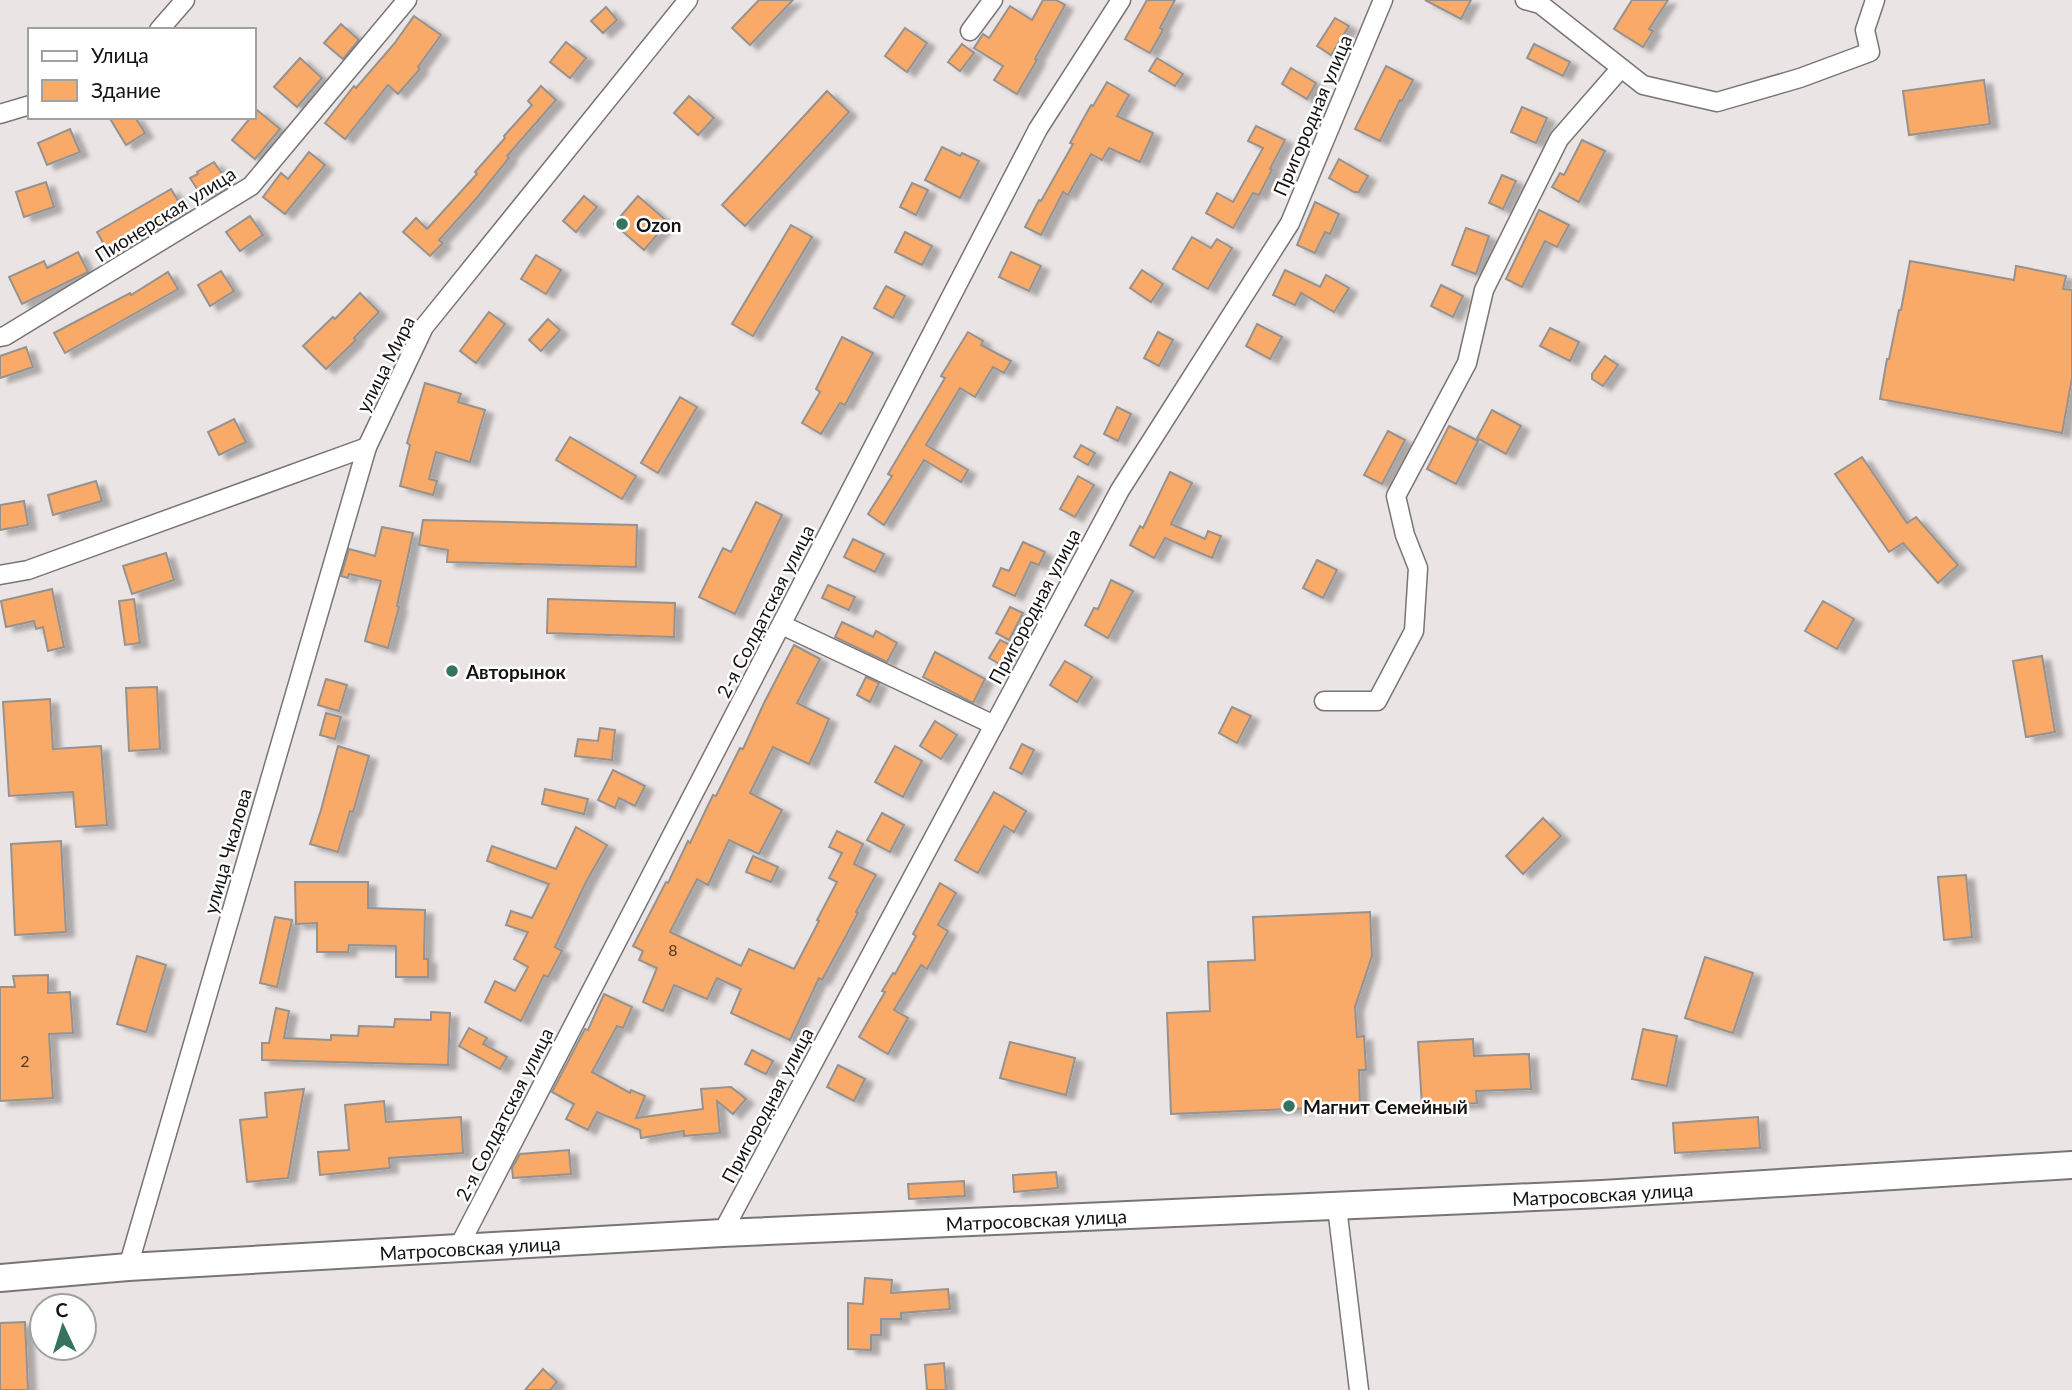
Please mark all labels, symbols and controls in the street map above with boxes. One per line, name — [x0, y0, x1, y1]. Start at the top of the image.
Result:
legend — [28, 28, 256, 119]
street label: Пригородная улица — [1268, 31, 1356, 199]
text: Улица — [91, 42, 149, 67]
text: Здание — [91, 77, 161, 102]
street label: Пионерская улица — [90, 161, 240, 267]
place label: Ozon — [636, 213, 681, 236]
marker: Ozon — [614, 216, 630, 232]
street label: улица Мира — [351, 312, 419, 416]
street label: 2-я Солдатская улица — [711, 521, 819, 701]
street label: Пригородная улица — [983, 524, 1085, 688]
place label: Авторынок — [465, 660, 567, 683]
marker: Авторынок — [444, 663, 460, 679]
street label: улица Чкалова — [198, 786, 256, 916]
house number: 8 — [668, 940, 678, 959]
street label: Пригородная улица — [716, 1023, 818, 1187]
street label: 2-я Солдатская улица — [450, 1024, 558, 1204]
house number: 2 — [20, 1051, 30, 1070]
place label: Магнит Семейный — [1303, 1095, 1468, 1118]
marker: Магнит Семейный — [1281, 1098, 1297, 1114]
street label: Матросовская улица — [1512, 1177, 1694, 1209]
street label: Матросовская улица — [945, 1204, 1127, 1235]
street label: Матросовская улица — [379, 1231, 561, 1264]
north arrow — [28, 1292, 98, 1362]
text: С — [55, 1298, 69, 1321]

